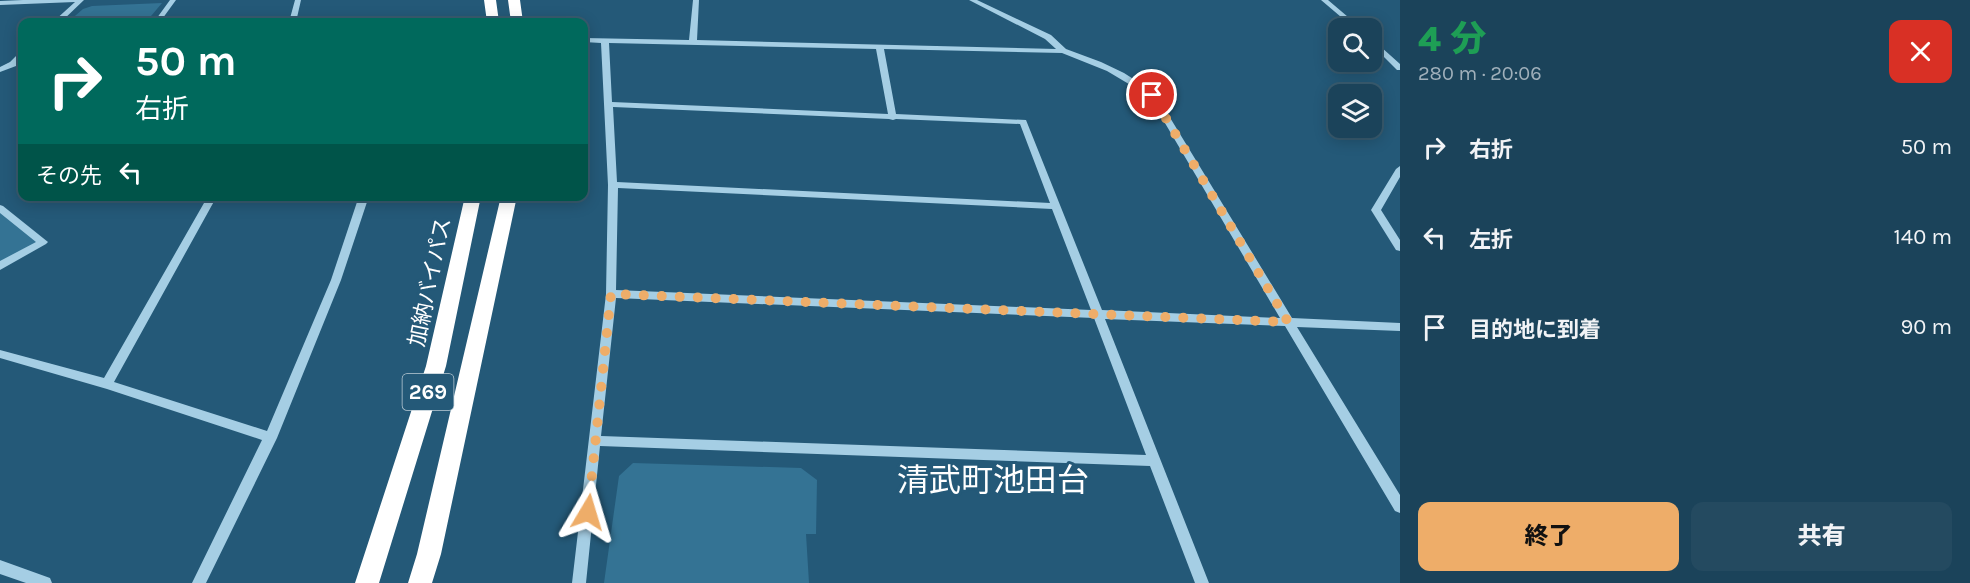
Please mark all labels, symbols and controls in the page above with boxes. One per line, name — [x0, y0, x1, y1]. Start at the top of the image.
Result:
map controls — [1328, 18, 1382, 138]
button: search — [1328, 18, 1382, 72]
text: 4 分 — [1418, 18, 1487, 60]
button: close — [1889, 20, 1952, 83]
text: 50 m — [135, 36, 237, 86]
icon: right — [36, 42, 114, 120]
text: 280 m · 20:06 — [1418, 62, 1542, 85]
pin — [1126, 69, 1177, 120]
icon: arrive — [1135, 78, 1168, 111]
button: layers — [1328, 84, 1382, 138]
text: 右折 — [135, 93, 189, 125]
icon: right — [1418, 131, 1451, 164]
text: 50 m — [1901, 134, 1952, 160]
text: 右折 — [1469, 137, 1513, 163]
icon: left — [114, 156, 147, 189]
text: その先 — [36, 163, 102, 189]
street label: 加納バイパス — [404, 215, 456, 349]
icon: left — [1418, 221, 1451, 254]
text: 140 m — [1894, 224, 1952, 250]
text: 左折 — [1469, 227, 1513, 253]
icon: arrive — [1418, 311, 1451, 344]
text: 90 m — [1900, 314, 1952, 340]
text: 目的地に到着 — [1469, 317, 1601, 343]
road number: 269 — [402, 374, 454, 410]
district label: 清武町池田台 — [897, 462, 1089, 499]
position arrow — [556, 480, 620, 544]
button: 終了 — [1418, 502, 1679, 571]
button: 共有 — [1691, 502, 1952, 571]

